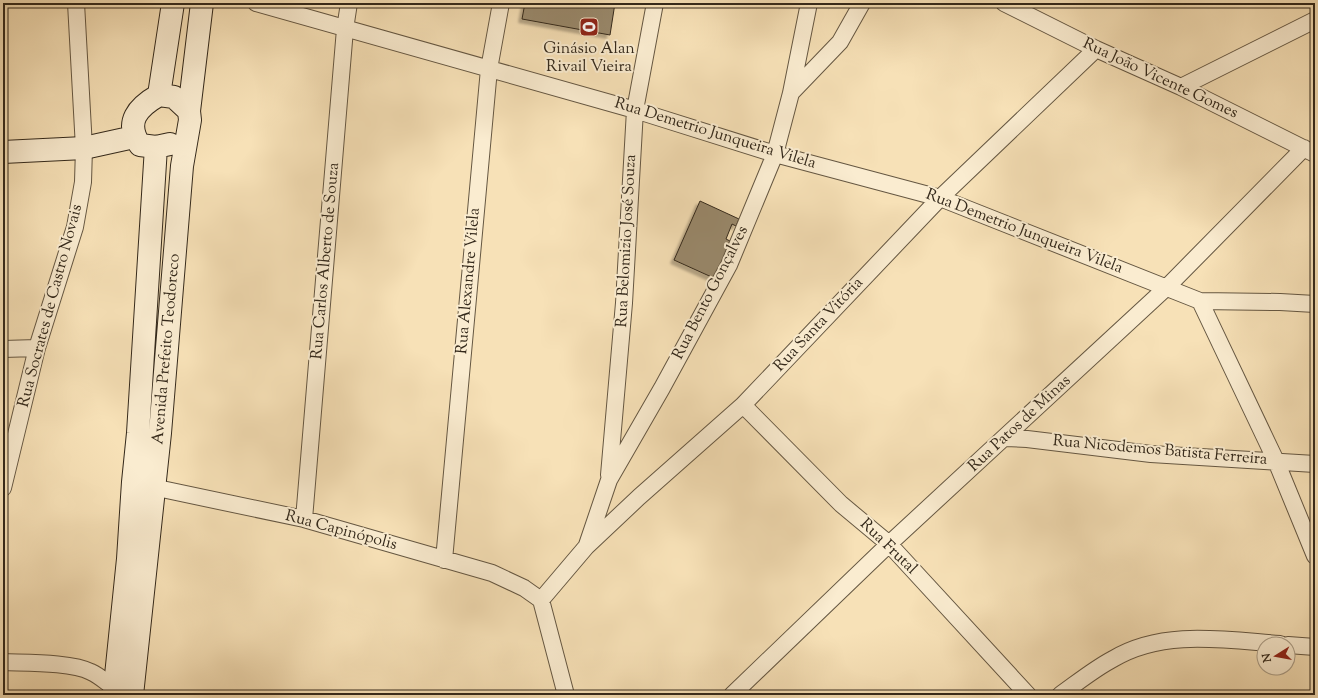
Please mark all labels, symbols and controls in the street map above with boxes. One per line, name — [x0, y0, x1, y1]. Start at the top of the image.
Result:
sports icon: Ginásio Alan Rivail Vieira — [578, 16, 600, 38]
street label: Rua João Vicente Gomes — [1078, 33, 1242, 125]
place label: Ginásio Alan Rivail Vieira — [543, 38, 635, 79]
street label: Rua Demetrio Junqueira Vilela — [611, 92, 819, 176]
street label: Rua Belomizio José Souza — [611, 153, 643, 328]
street label: Rua Carlos Alberto de Souza — [306, 161, 346, 360]
street label: Rua Demetrio Junqueira Vilela — [922, 184, 1127, 281]
street label: Rua Socrates de Castro Novais — [13, 202, 89, 410]
street label: Rua Alexandre Vilela — [451, 206, 487, 355]
street label: Rua Bento Gonçalves — [667, 222, 755, 364]
street label: Avenida Prefeito Teodoreco — [147, 252, 187, 445]
street label: Rua Santa Vitória — [769, 272, 869, 377]
street label: Rua Patos de Minas — [963, 370, 1077, 478]
street label: Rua Nicodemos Batista Ferreira — [1052, 430, 1269, 472]
street label: Rua Capinópolis — [282, 505, 400, 557]
street label: Rua Frutal — [854, 514, 922, 581]
north arrow — [1256, 636, 1296, 676]
text: N — [1258, 652, 1276, 665]

